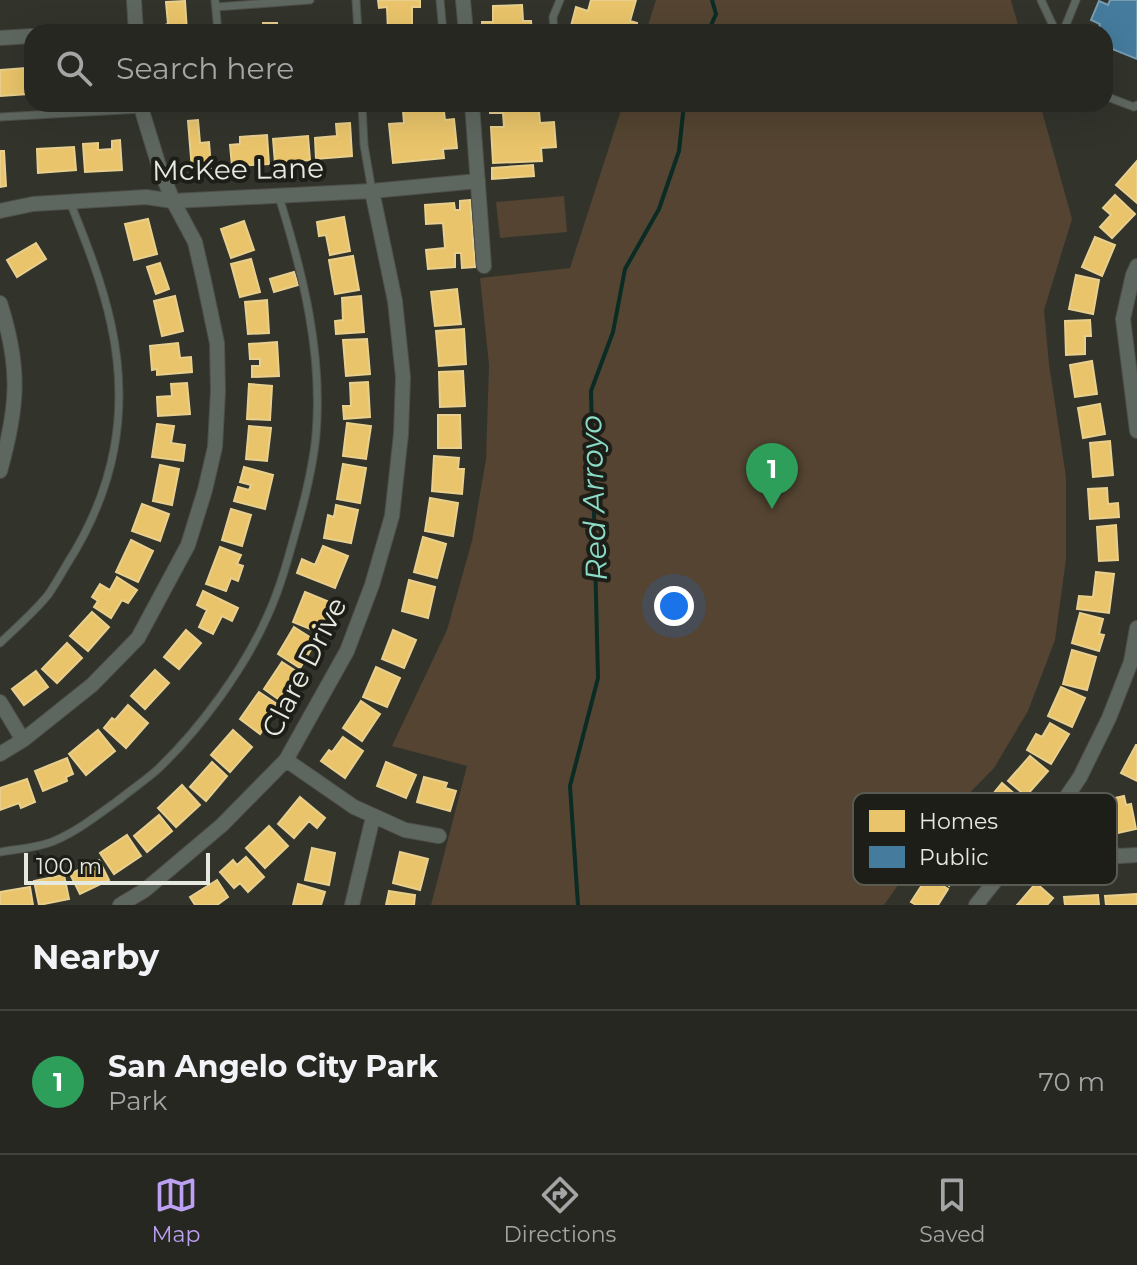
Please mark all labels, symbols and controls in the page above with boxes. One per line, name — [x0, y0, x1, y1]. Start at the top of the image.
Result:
search box — [24, 24, 1113, 112]
icon: search — [52, 46, 96, 90]
text: Search here — [116, 50, 294, 87]
street label: McKee Lane — [152, 151, 324, 187]
water label: Red Arroyo — [572, 414, 615, 582]
pin: 1 — [746, 443, 798, 509]
your location — [654, 586, 694, 626]
street label: Clare Drive — [254, 591, 354, 743]
legend — [853, 793, 1117, 885]
text: Homes — [919, 808, 998, 835]
text: Public — [919, 844, 989, 871]
scale bar — [24, 849, 210, 885]
text: 100 m — [36, 853, 102, 880]
text: Nearby — [32, 936, 159, 978]
text: San Angelo City Park — [108, 1048, 438, 1085]
text: 1 — [53, 1066, 63, 1098]
text: 70 m — [1039, 1066, 1105, 1098]
text: Park — [108, 1085, 167, 1117]
tab: Map — [152, 1173, 200, 1248]
tab: Directions — [504, 1173, 616, 1248]
tab: Saved — [919, 1173, 985, 1248]

